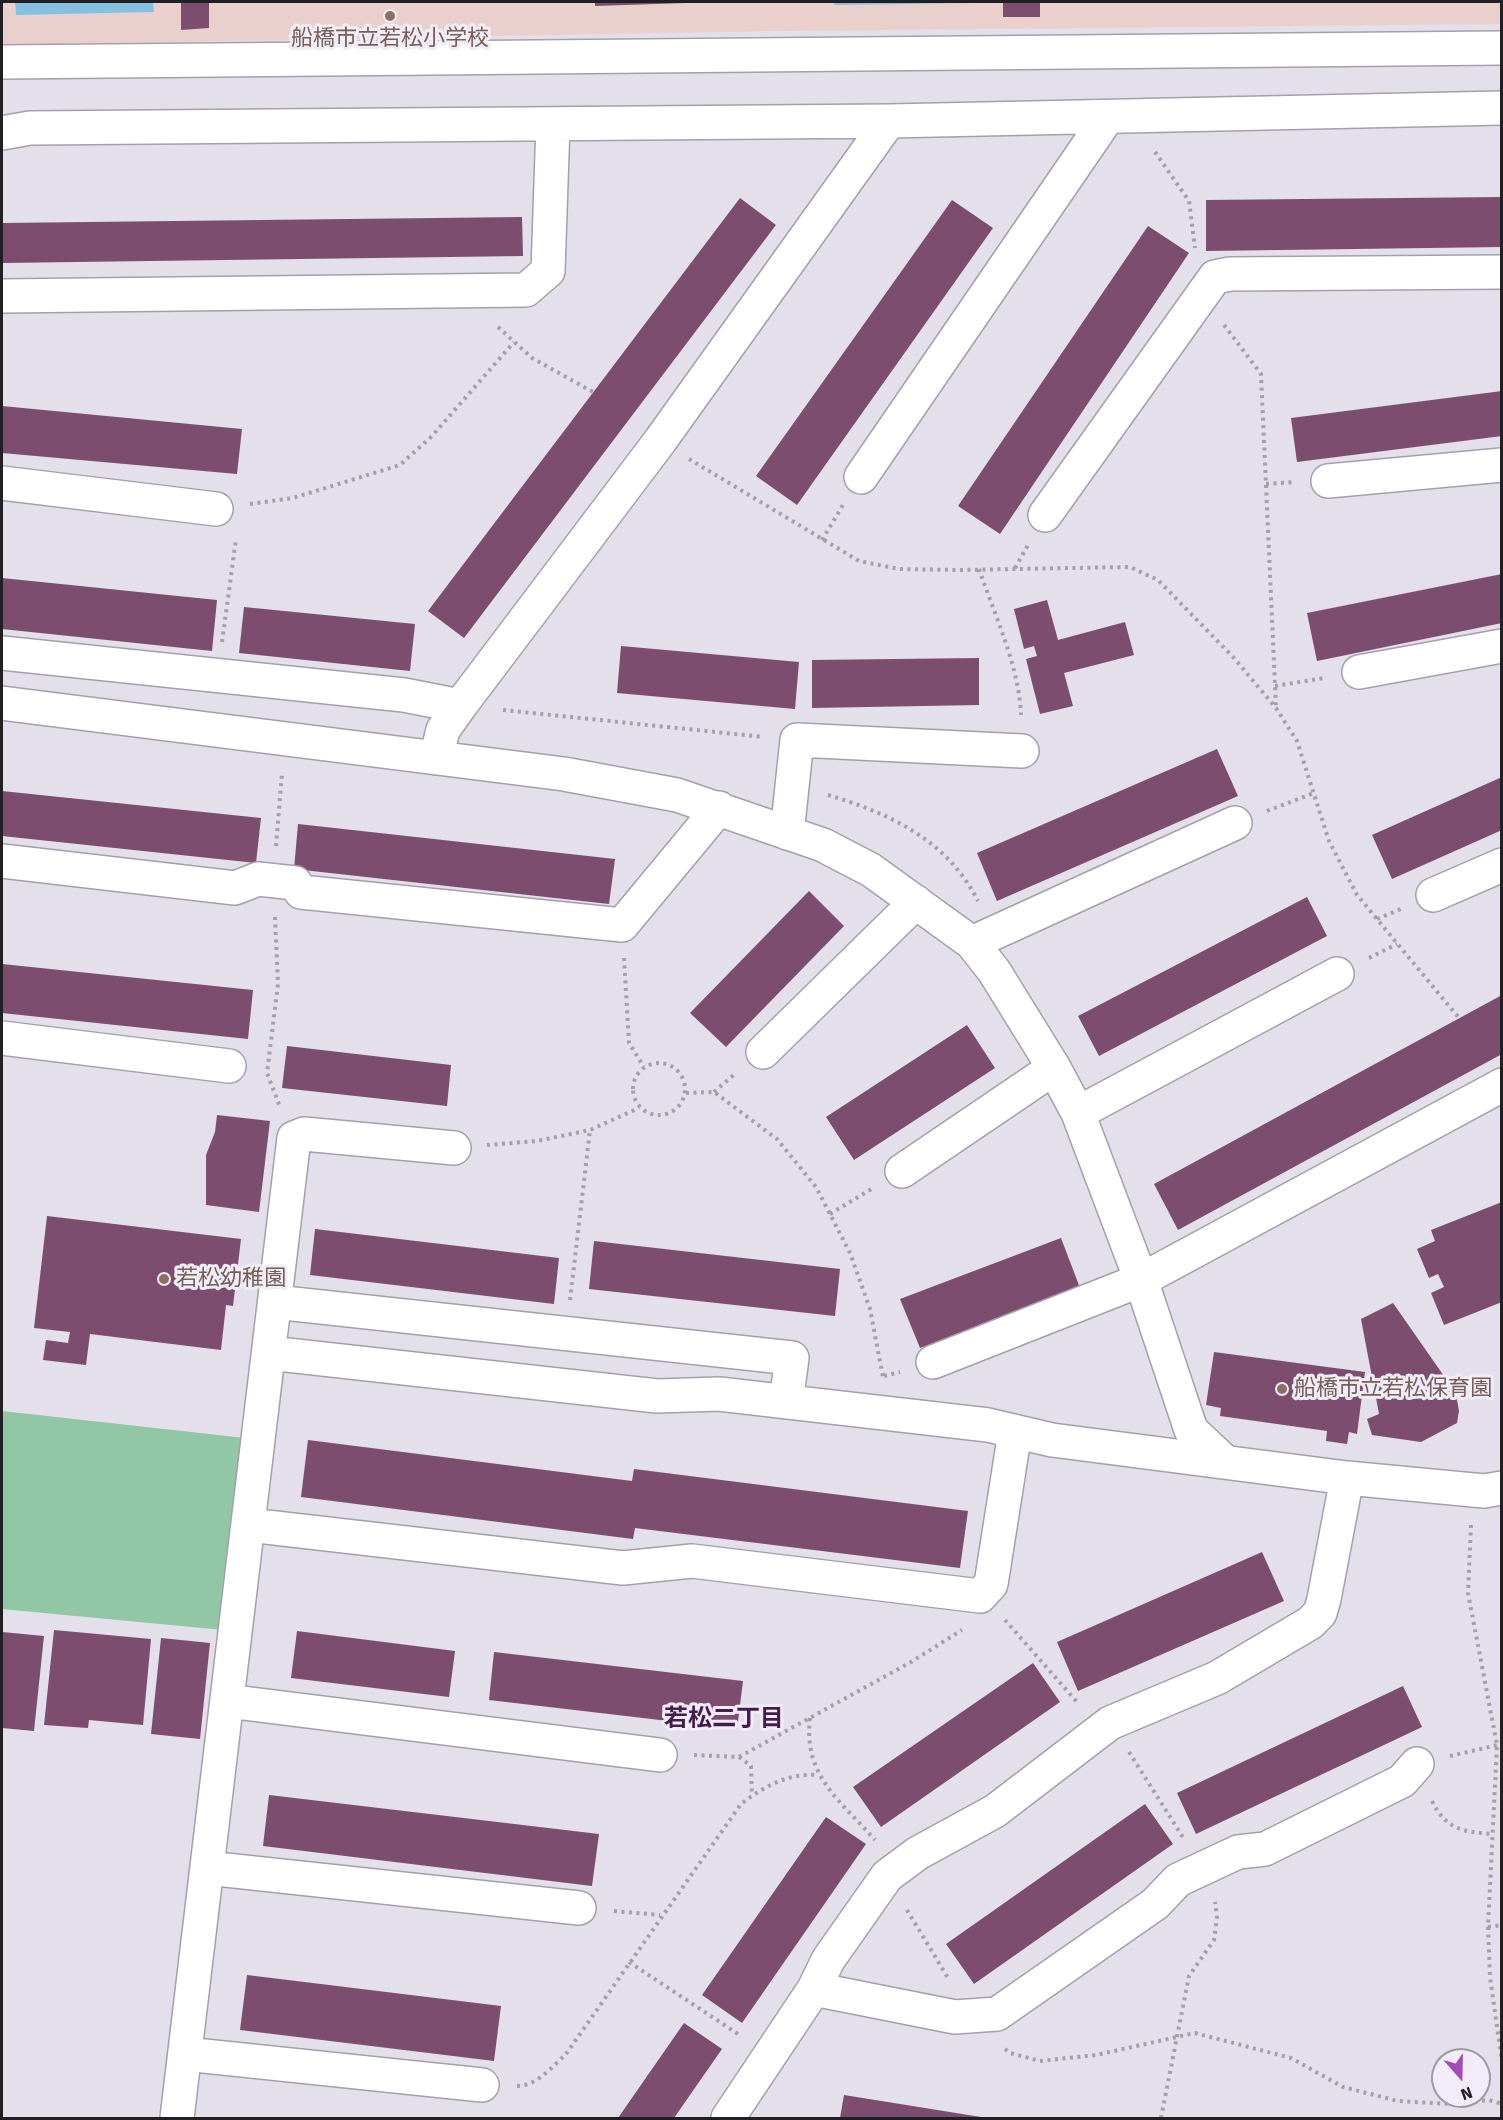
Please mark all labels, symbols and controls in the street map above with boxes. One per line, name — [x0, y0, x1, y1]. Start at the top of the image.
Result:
marker: 船橋市立若松小学校 — [383, 9, 397, 23]
place label: 船橋市立若松小学校 — [291, 26, 489, 52]
place label: 若松幼稚園 — [176, 1266, 286, 1292]
marker: 若松幼稚園 — [157, 1272, 171, 1286]
place label: 船橋市立若松保育園 — [1294, 1376, 1492, 1402]
marker: 船橋市立若松保育園 — [1275, 1382, 1289, 1396]
district label: 若松二丁目 — [664, 1706, 784, 1734]
north arrow — [1431, 2048, 1491, 2108]
text: N — [1458, 2082, 1475, 2104]

